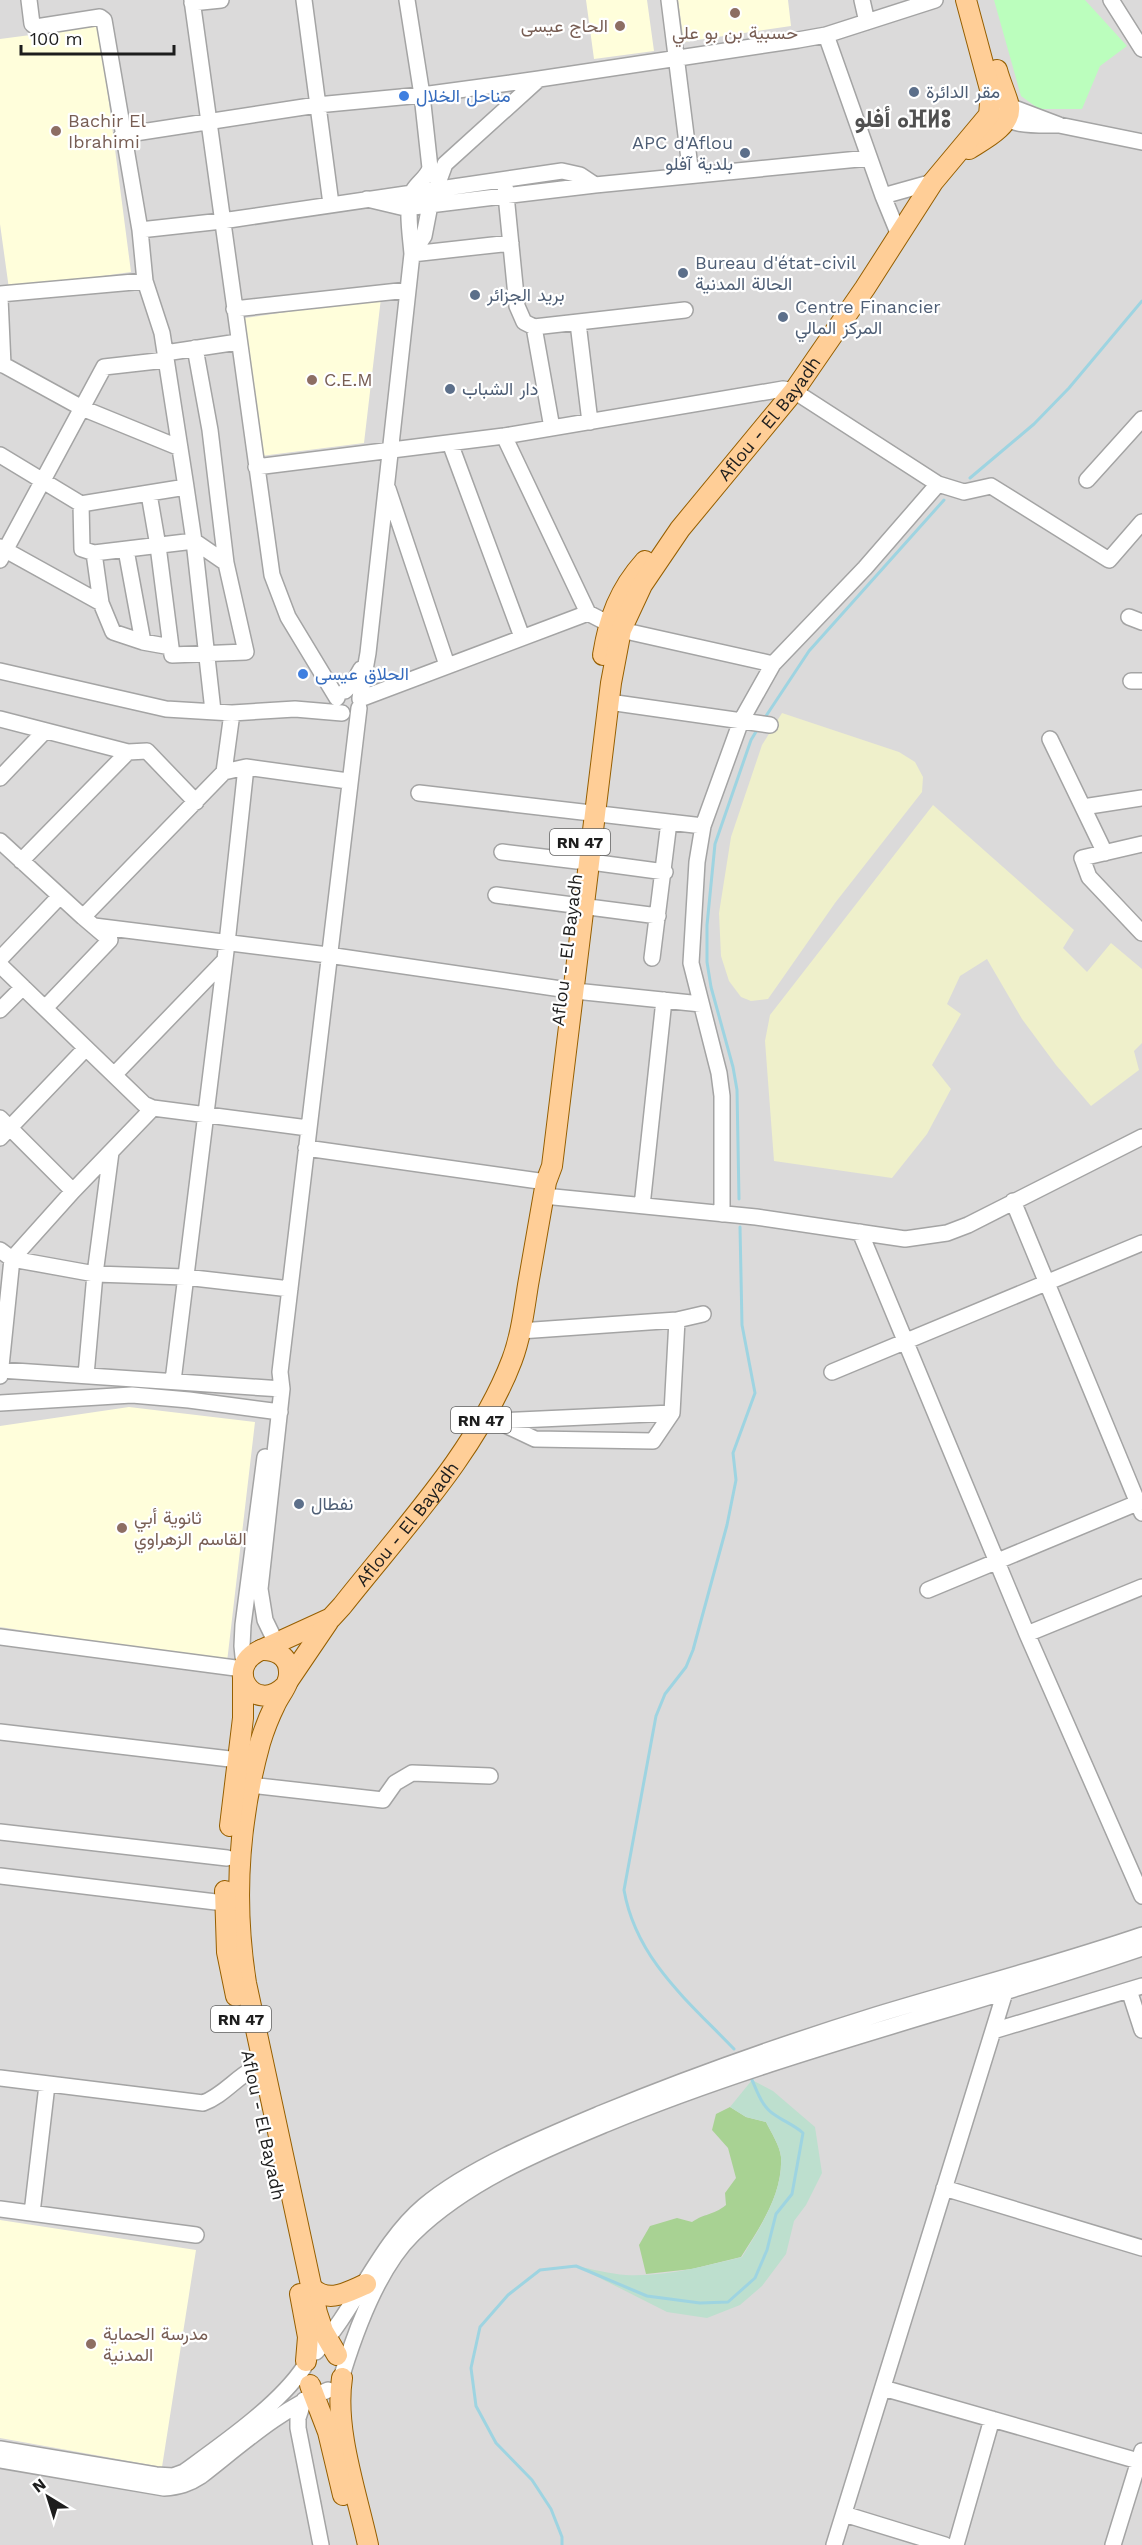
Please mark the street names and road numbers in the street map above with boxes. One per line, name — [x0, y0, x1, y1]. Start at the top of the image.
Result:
street label: Aflou - El Bayadh — [713, 352, 825, 485]
road number: RN 47 — [550, 829, 610, 855]
street label: Aflou - El Bayadh — [547, 873, 586, 1027]
road number: RN 47 — [451, 1407, 511, 1433]
street label: Aflou - El Bayadh — [351, 1457, 463, 1590]
road number: RN 47 — [211, 2006, 271, 2032]
street label: Aflou - El Bayadh — [237, 2048, 290, 2202]

